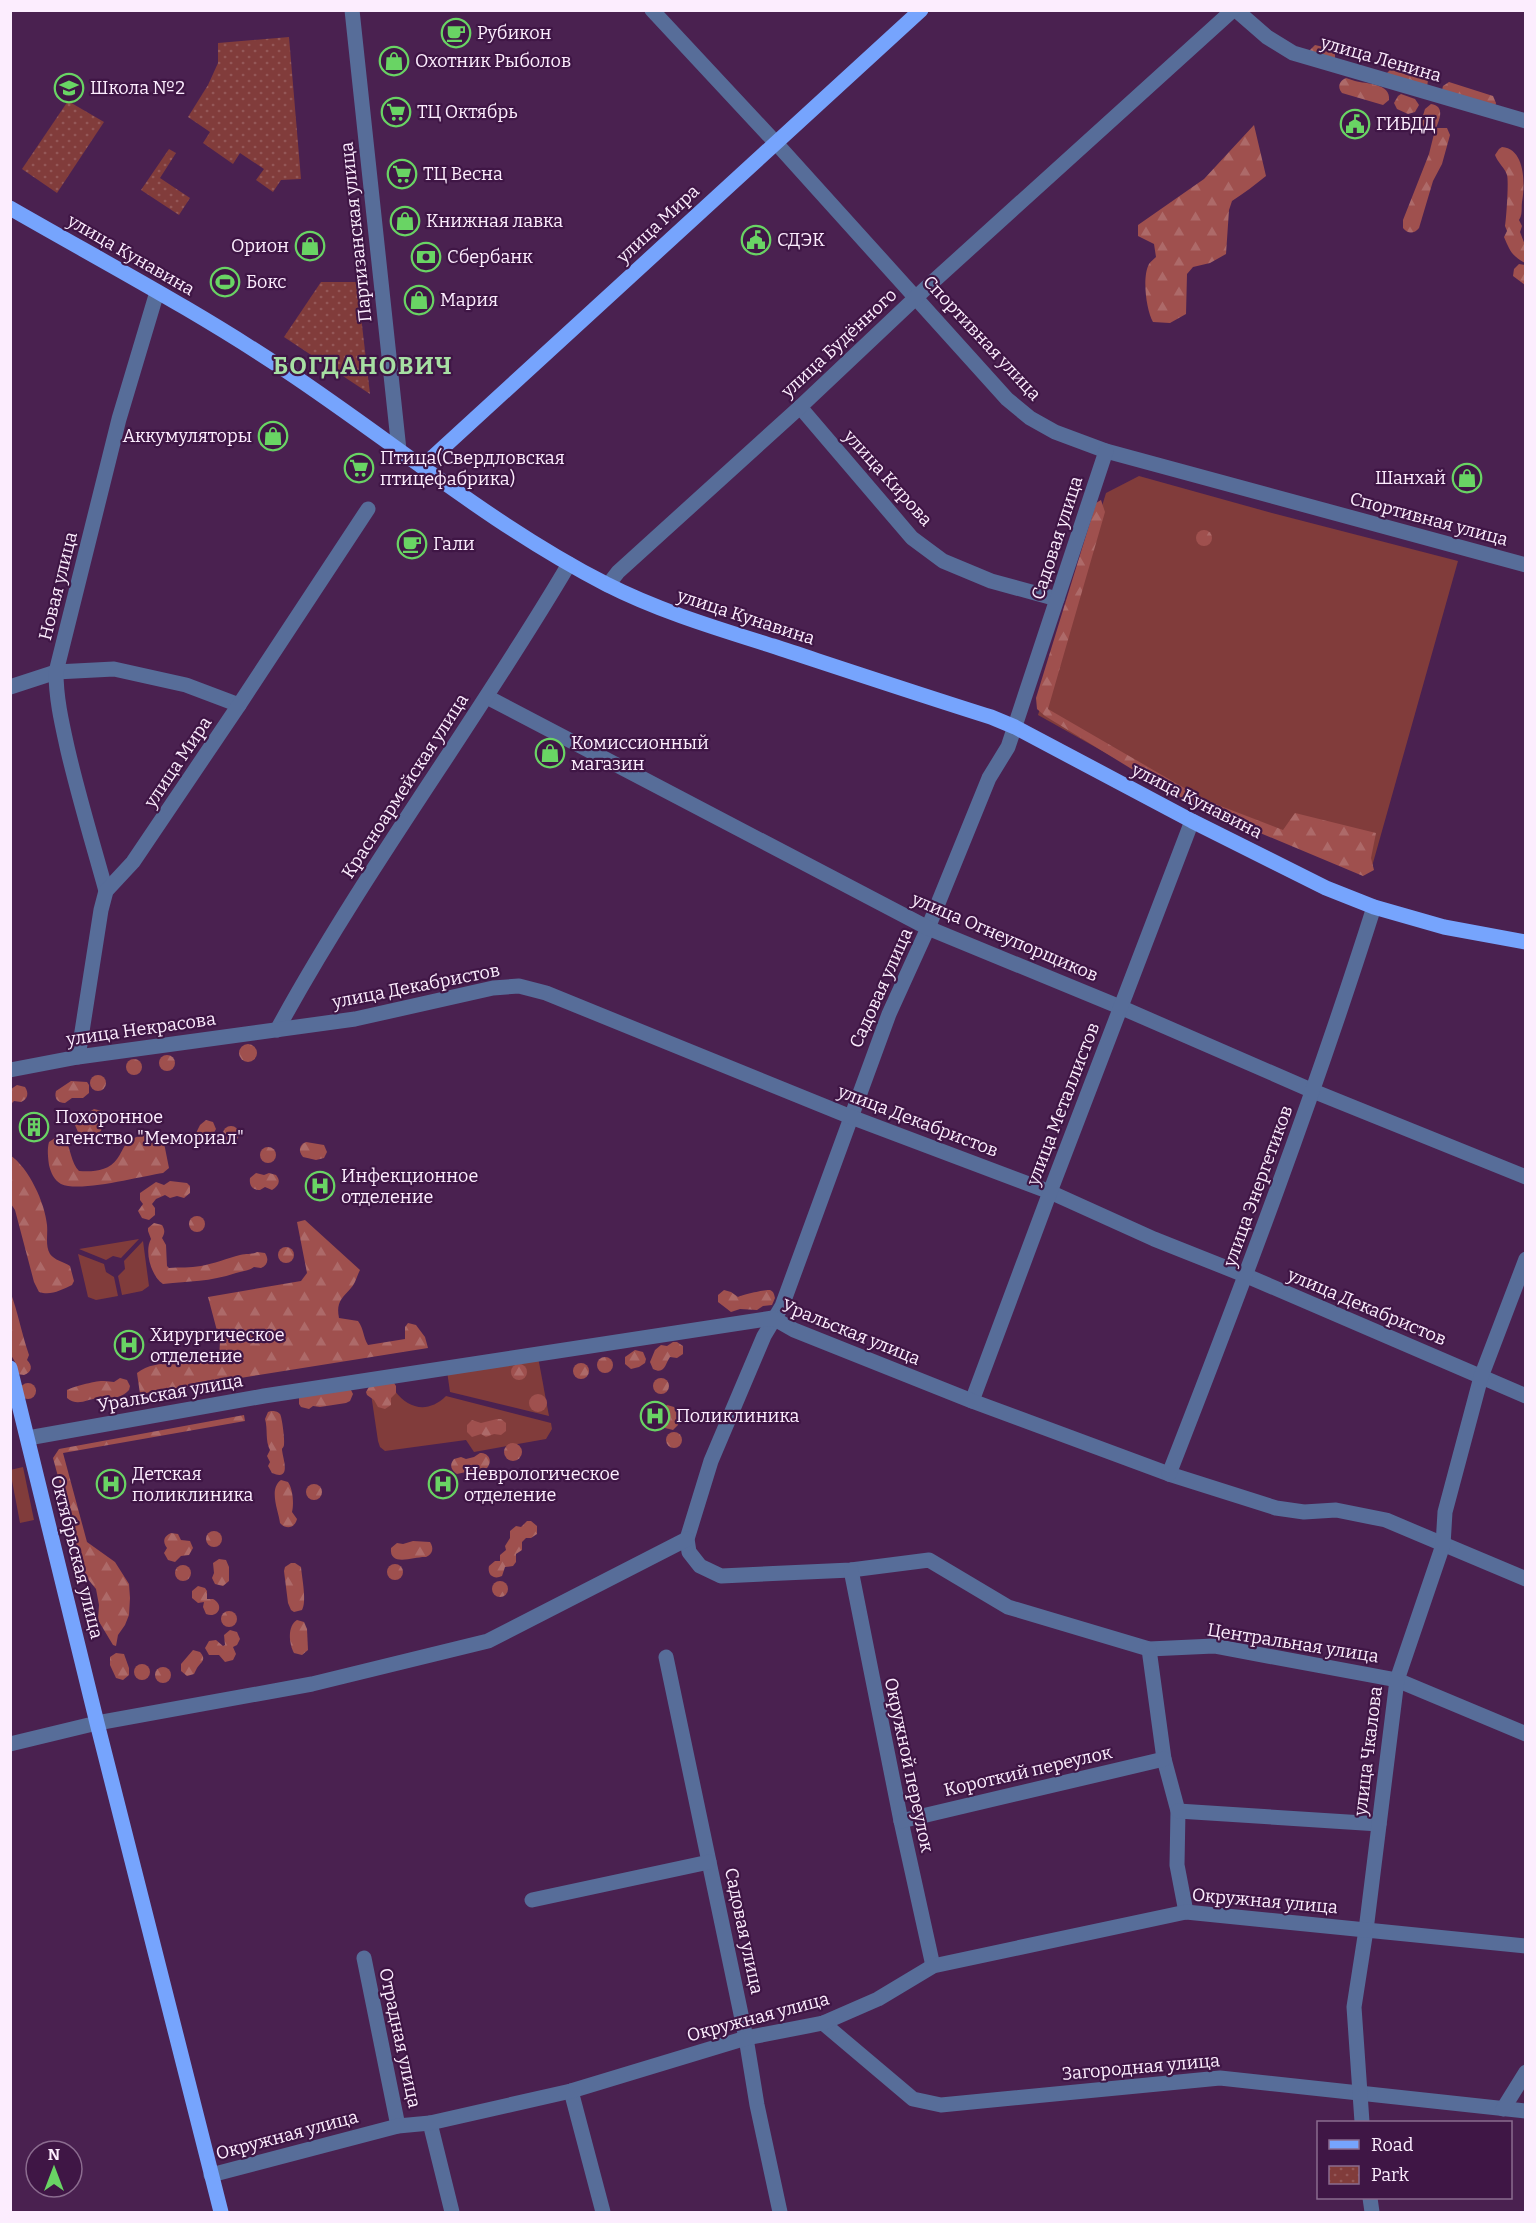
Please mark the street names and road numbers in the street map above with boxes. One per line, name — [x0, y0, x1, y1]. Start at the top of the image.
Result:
street label: улица Ленина — [1317, 31, 1444, 87]
street label: Партизанская улица — [336, 141, 376, 323]
street label: улица Мира — [611, 180, 704, 269]
street label: улица Кунавина — [63, 209, 199, 300]
street label: Спортивная улица — [918, 271, 1046, 405]
street label: улица Будённого — [776, 284, 901, 403]
street label: улица Кирова — [838, 425, 937, 531]
street label: Садовая улица — [1027, 473, 1087, 603]
street label: Спортивная улица — [1347, 487, 1511, 551]
street label: Новая улица — [34, 529, 82, 643]
street label: улица Кунавина — [673, 584, 818, 650]
street label: Красноармейская улица — [337, 689, 473, 882]
street label: улица Мира — [139, 712, 217, 813]
street label: улица Кунавина — [1127, 758, 1266, 843]
street label: улица Огнеупорщиков — [908, 887, 1101, 986]
street label: Садовая улица — [845, 925, 917, 1051]
street label: улица Декабристов — [329, 959, 502, 1013]
street label: улица Некрасова — [64, 1008, 217, 1051]
street label: улица Металлистов — [1021, 1019, 1104, 1190]
street label: улица Декабристов — [834, 1080, 1001, 1162]
street label: улица Энергетиков — [1218, 1102, 1297, 1271]
street label: улица Декабристов — [1283, 1263, 1450, 1350]
street label: Уральская улица — [778, 1294, 924, 1370]
street label: Уральская улица — [95, 1369, 245, 1417]
street label: Октябрьская улица — [46, 1473, 108, 1641]
street label: Центральная улица — [1206, 1619, 1380, 1667]
street label: Окружной переулок — [880, 1676, 938, 1855]
street label: улица Чкалова — [1349, 1685, 1387, 1818]
street label: Короткий переулок — [942, 1741, 1115, 1801]
street label: Садовая улица — [720, 1866, 768, 1996]
street label: Окружная улица — [1191, 1884, 1339, 1918]
street label: Отрадная улица — [374, 1966, 426, 2110]
street label: Окружная улица — [684, 1987, 832, 2047]
street label: Загородная улица — [1061, 2049, 1221, 2085]
street label: Окружная улица — [213, 2105, 361, 2165]

